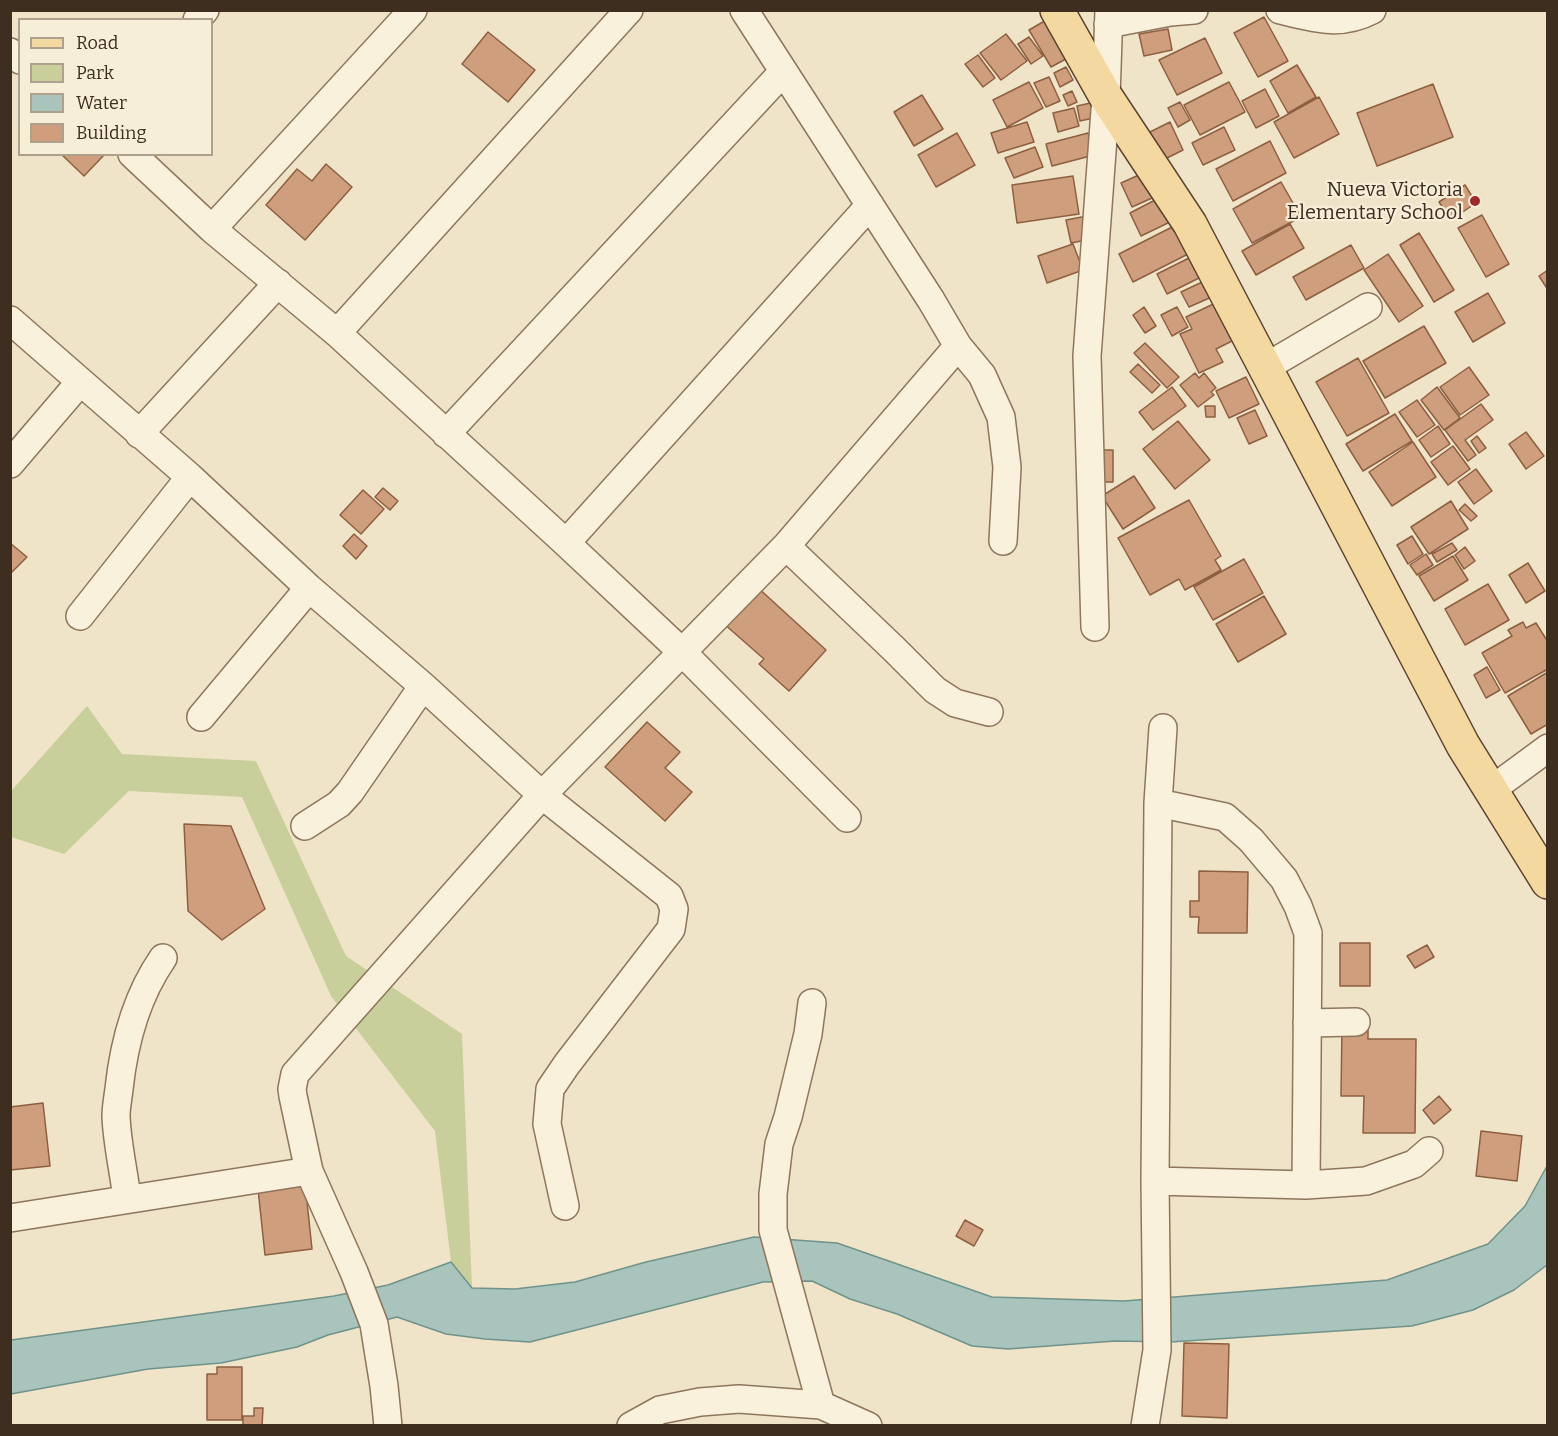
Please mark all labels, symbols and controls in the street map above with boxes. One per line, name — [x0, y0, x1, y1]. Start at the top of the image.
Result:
legend — [18, 18, 213, 156]
text: Road — [76, 32, 118, 54]
text: Park — [76, 62, 114, 84]
text: Water — [76, 92, 127, 114]
text: Building — [76, 122, 147, 144]
place label: Nueva Victoria Elementary School — [1287, 178, 1463, 225]
marker: Nueva Victoria Elementary School — [1468, 194, 1482, 208]

